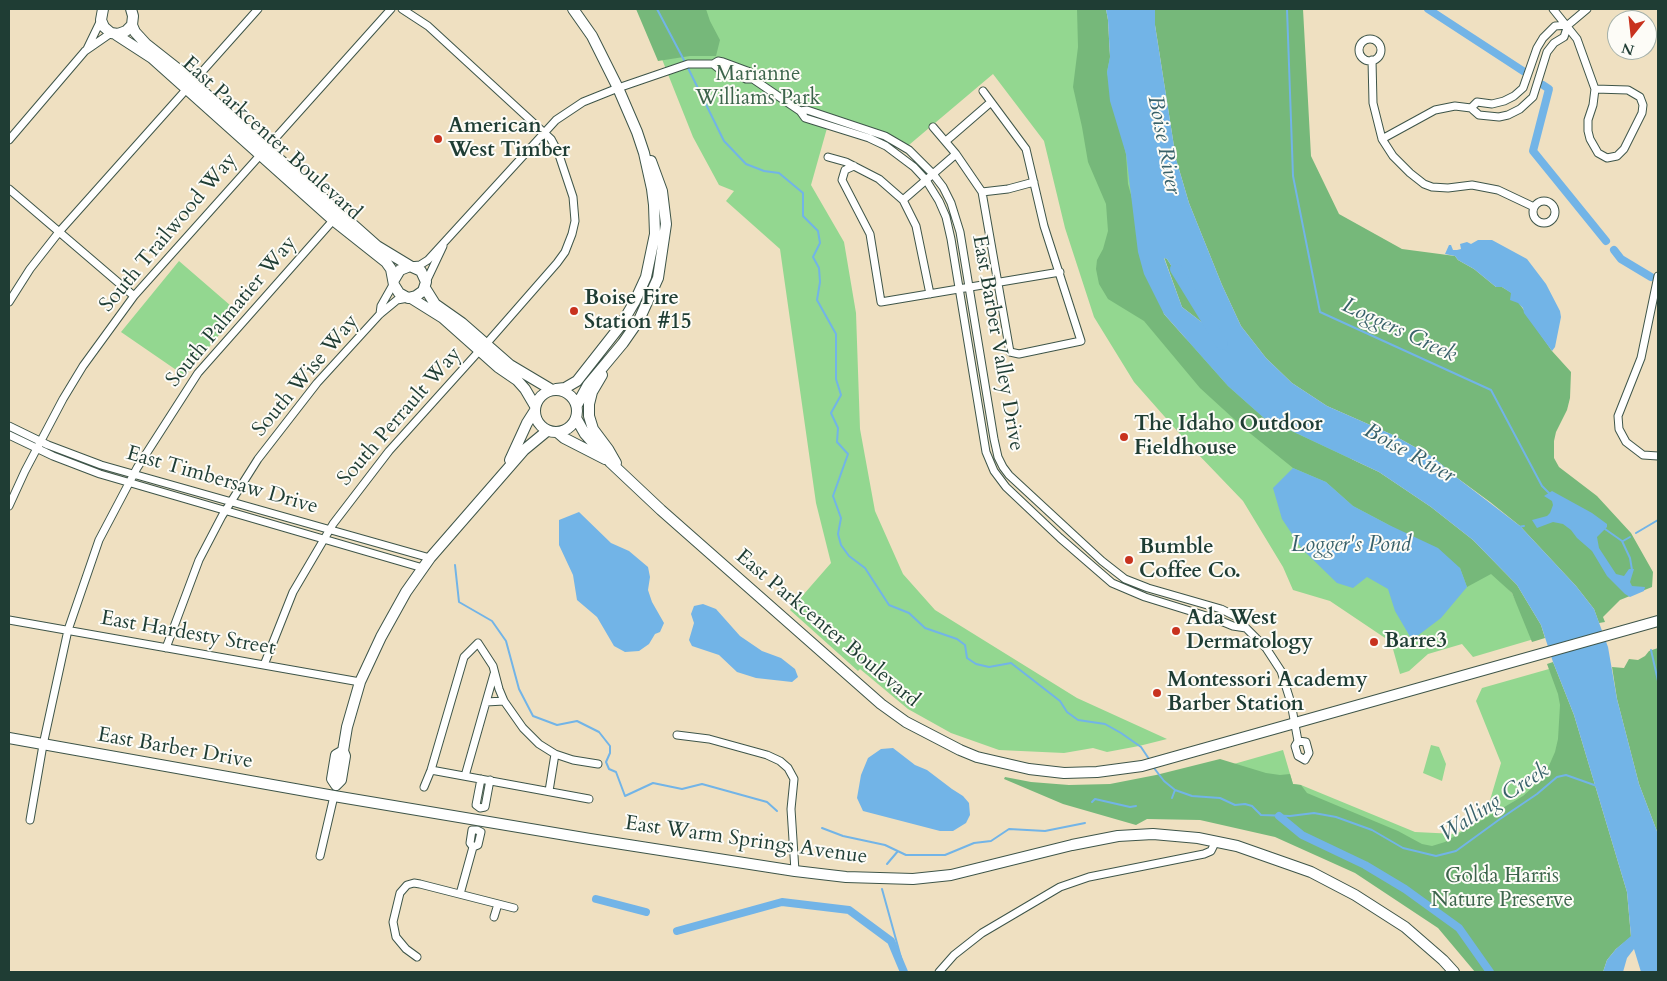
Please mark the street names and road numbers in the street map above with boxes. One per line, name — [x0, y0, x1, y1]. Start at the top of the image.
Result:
street label: East Parkcenter Boulevard — [176, 52, 366, 226]
street label: South Trailwood Way — [95, 148, 243, 318]
street label: South Palmatier Way — [161, 231, 303, 393]
street label: East Barber Valley Drive — [966, 233, 1028, 453]
street label: South Wise Way — [248, 310, 364, 442]
street label: South Perrault Way — [333, 342, 467, 492]
street label: East Timbersaw Drive — [123, 442, 321, 520]
street label: East Parkcenter Boulevard — [730, 545, 924, 713]
street label: East Hardesty Street — [99, 606, 277, 662]
street label: East Barber Drive — [95, 723, 255, 775]
street label: East Warm Springs Avenue — [623, 812, 869, 870]

